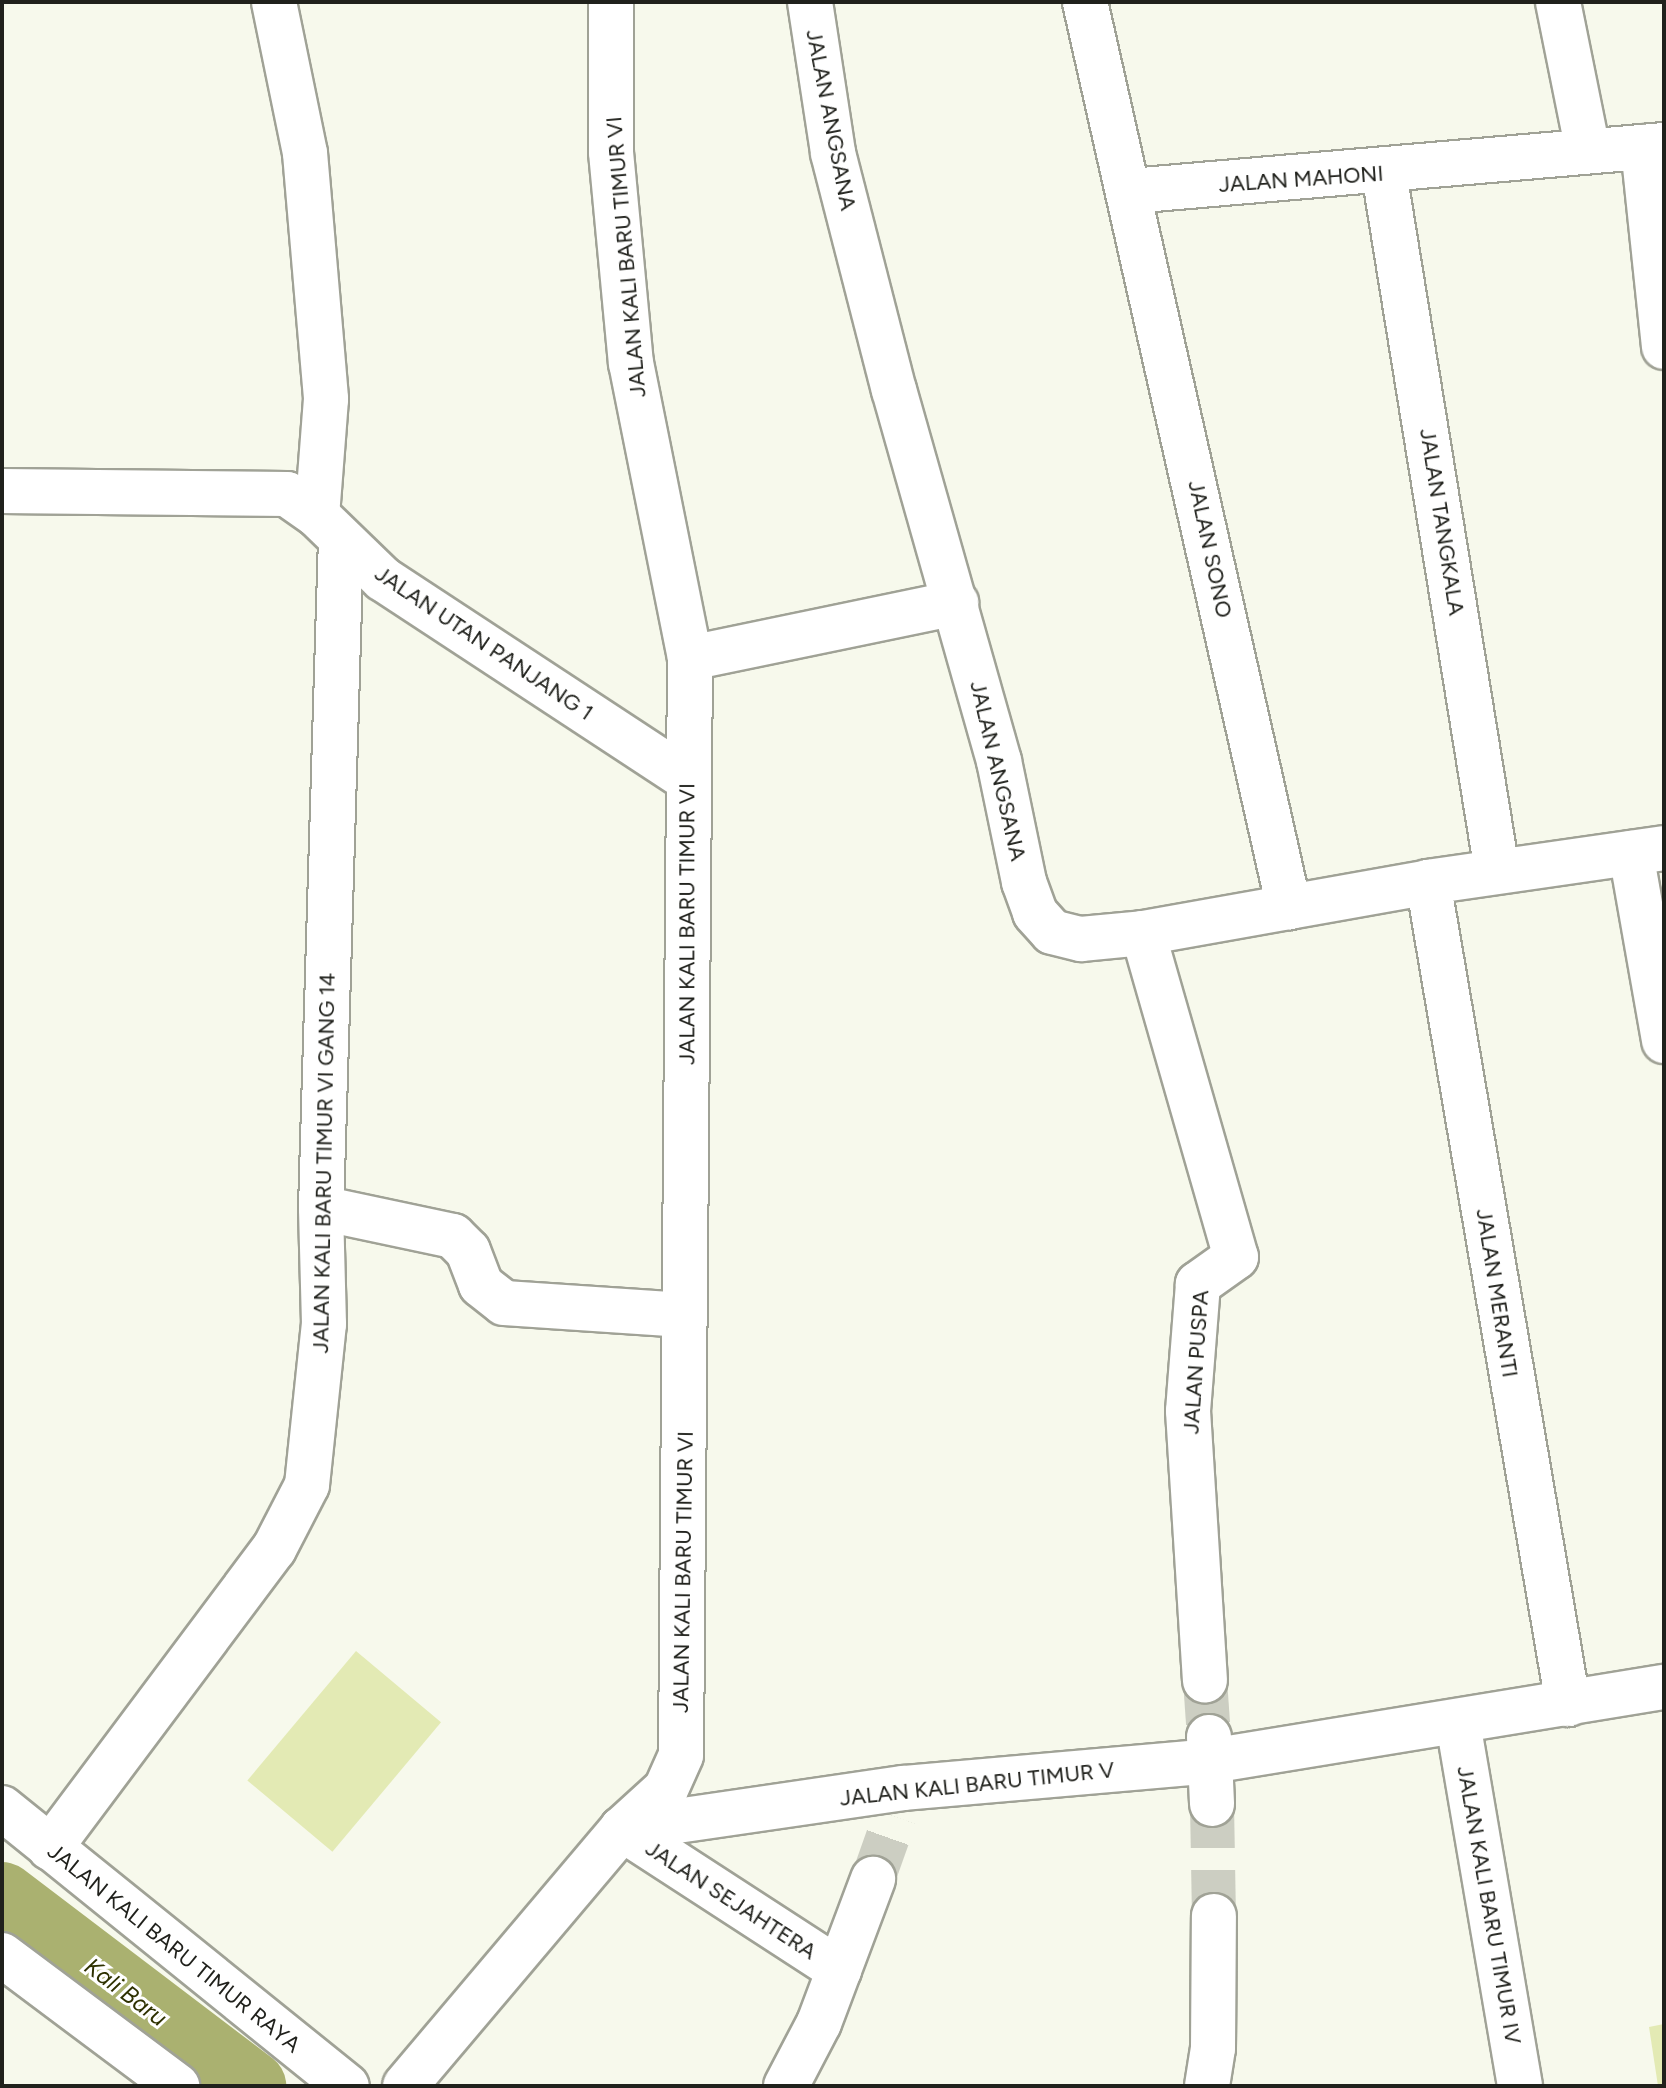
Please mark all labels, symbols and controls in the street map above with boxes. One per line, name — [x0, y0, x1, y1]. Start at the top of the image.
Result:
street label: JALAN ANGSANA — [800, 27, 862, 213]
street label: JALAN KALI BARU TIMUR VI — [601, 115, 651, 399]
street label: JALAN MAHONI — [1218, 160, 1384, 198]
street label: JALAN TANGKALA — [1414, 427, 1470, 617]
street label: JALAN SONO — [1183, 478, 1237, 620]
street label: JALAN UTAN PANJANG 1 — [370, 560, 598, 726]
street label: JALAN ANGSANA — [964, 678, 1032, 864]
street label: JALAN KALI BARU TIMUR VI — [674, 783, 700, 1065]
street label: JALAN KALI BARU TIMUR VI GANG 14 — [307, 972, 341, 1354]
street label: JALAN MERANTI — [1471, 1207, 1523, 1379]
street label: JALAN PUSPA — [1178, 1289, 1214, 1435]
street label: JALAN KALI BARU TIMUR VI — [667, 1431, 699, 1713]
street label: JALAN KALI BARU TIMUR V — [838, 1756, 1116, 1812]
street label: JALAN KALI BARU TIMUR IV — [1452, 1764, 1526, 2046]
street label: JALAN SEJAHTERA — [641, 1835, 821, 1965]
street label: JALAN KALI BARU TIMUR RAYA — [42, 1838, 306, 2058]
water label: Kali Baru — [79, 1952, 173, 2032]

